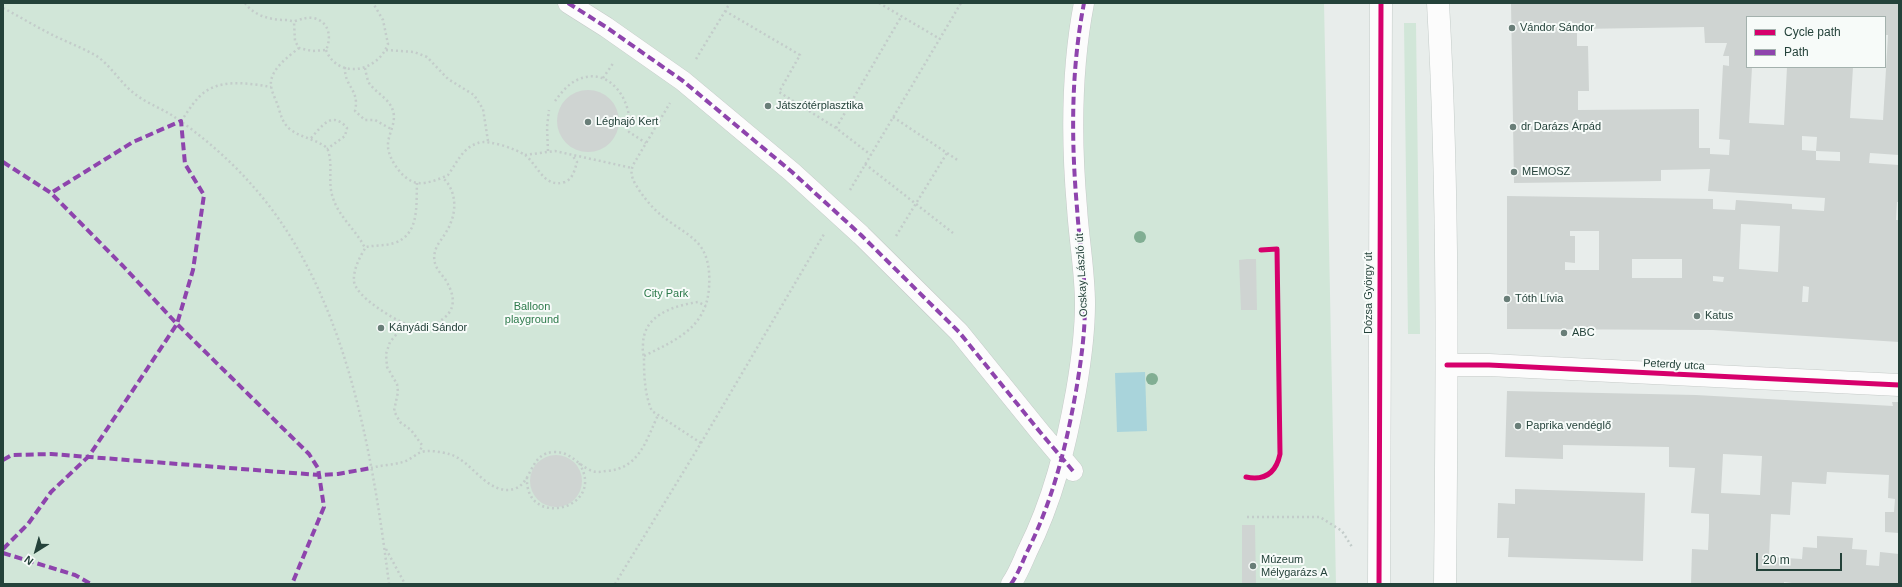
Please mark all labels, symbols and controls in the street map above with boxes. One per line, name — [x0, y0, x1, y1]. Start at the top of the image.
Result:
legend — [1746, 16, 1886, 68]
place label: Vándor Sándor — [1520, 21, 1594, 35]
marker: Vándor Sándor — [1507, 23, 1517, 33]
text: Cycle path — [1784, 25, 1841, 39]
text: Path — [1784, 45, 1809, 59]
place label: Játszótérplasztika — [776, 99, 863, 113]
marker: Játszótérplasztika — [763, 101, 773, 111]
place label: Léghajó Kert — [596, 115, 658, 129]
marker: Léghajó Kert — [583, 117, 593, 127]
place label: dr Darázs Árpád — [1521, 120, 1601, 134]
marker: dr Darázs Árpád — [1508, 122, 1518, 132]
place label: MEMOSZ — [1522, 165, 1570, 179]
marker: MEMOSZ — [1509, 167, 1519, 177]
street label: Ocskay László út — [1073, 233, 1091, 317]
street label: Dózsa György út — [1362, 252, 1376, 334]
park label: City Park — [644, 287, 688, 301]
place label: Tóth Lívia — [1515, 292, 1563, 306]
marker: Tóth Lívia — [1502, 294, 1512, 304]
park label: Balloon playground — [505, 300, 559, 326]
place label: Katus — [1705, 309, 1733, 323]
marker: Katus — [1692, 311, 1702, 321]
place label: Kányádi Sándor — [389, 321, 467, 335]
marker: Kányádi Sándor — [376, 323, 386, 333]
place label: ABC — [1572, 326, 1595, 340]
marker: ABC — [1559, 328, 1569, 338]
street label: Peterdy utca — [1643, 357, 1705, 373]
place label: Paprika vendéglő — [1526, 419, 1611, 433]
marker: Paprika vendéglő — [1513, 421, 1523, 431]
north arrow — [16, 531, 56, 571]
scale bar — [1758, 545, 1844, 571]
text: N — [22, 553, 36, 568]
place label: Múzeum Mélygarázs A — [1261, 553, 1328, 579]
text: 20 m — [1763, 553, 1790, 567]
marker: Múzeum Mélygarázs A — [1248, 561, 1258, 571]

